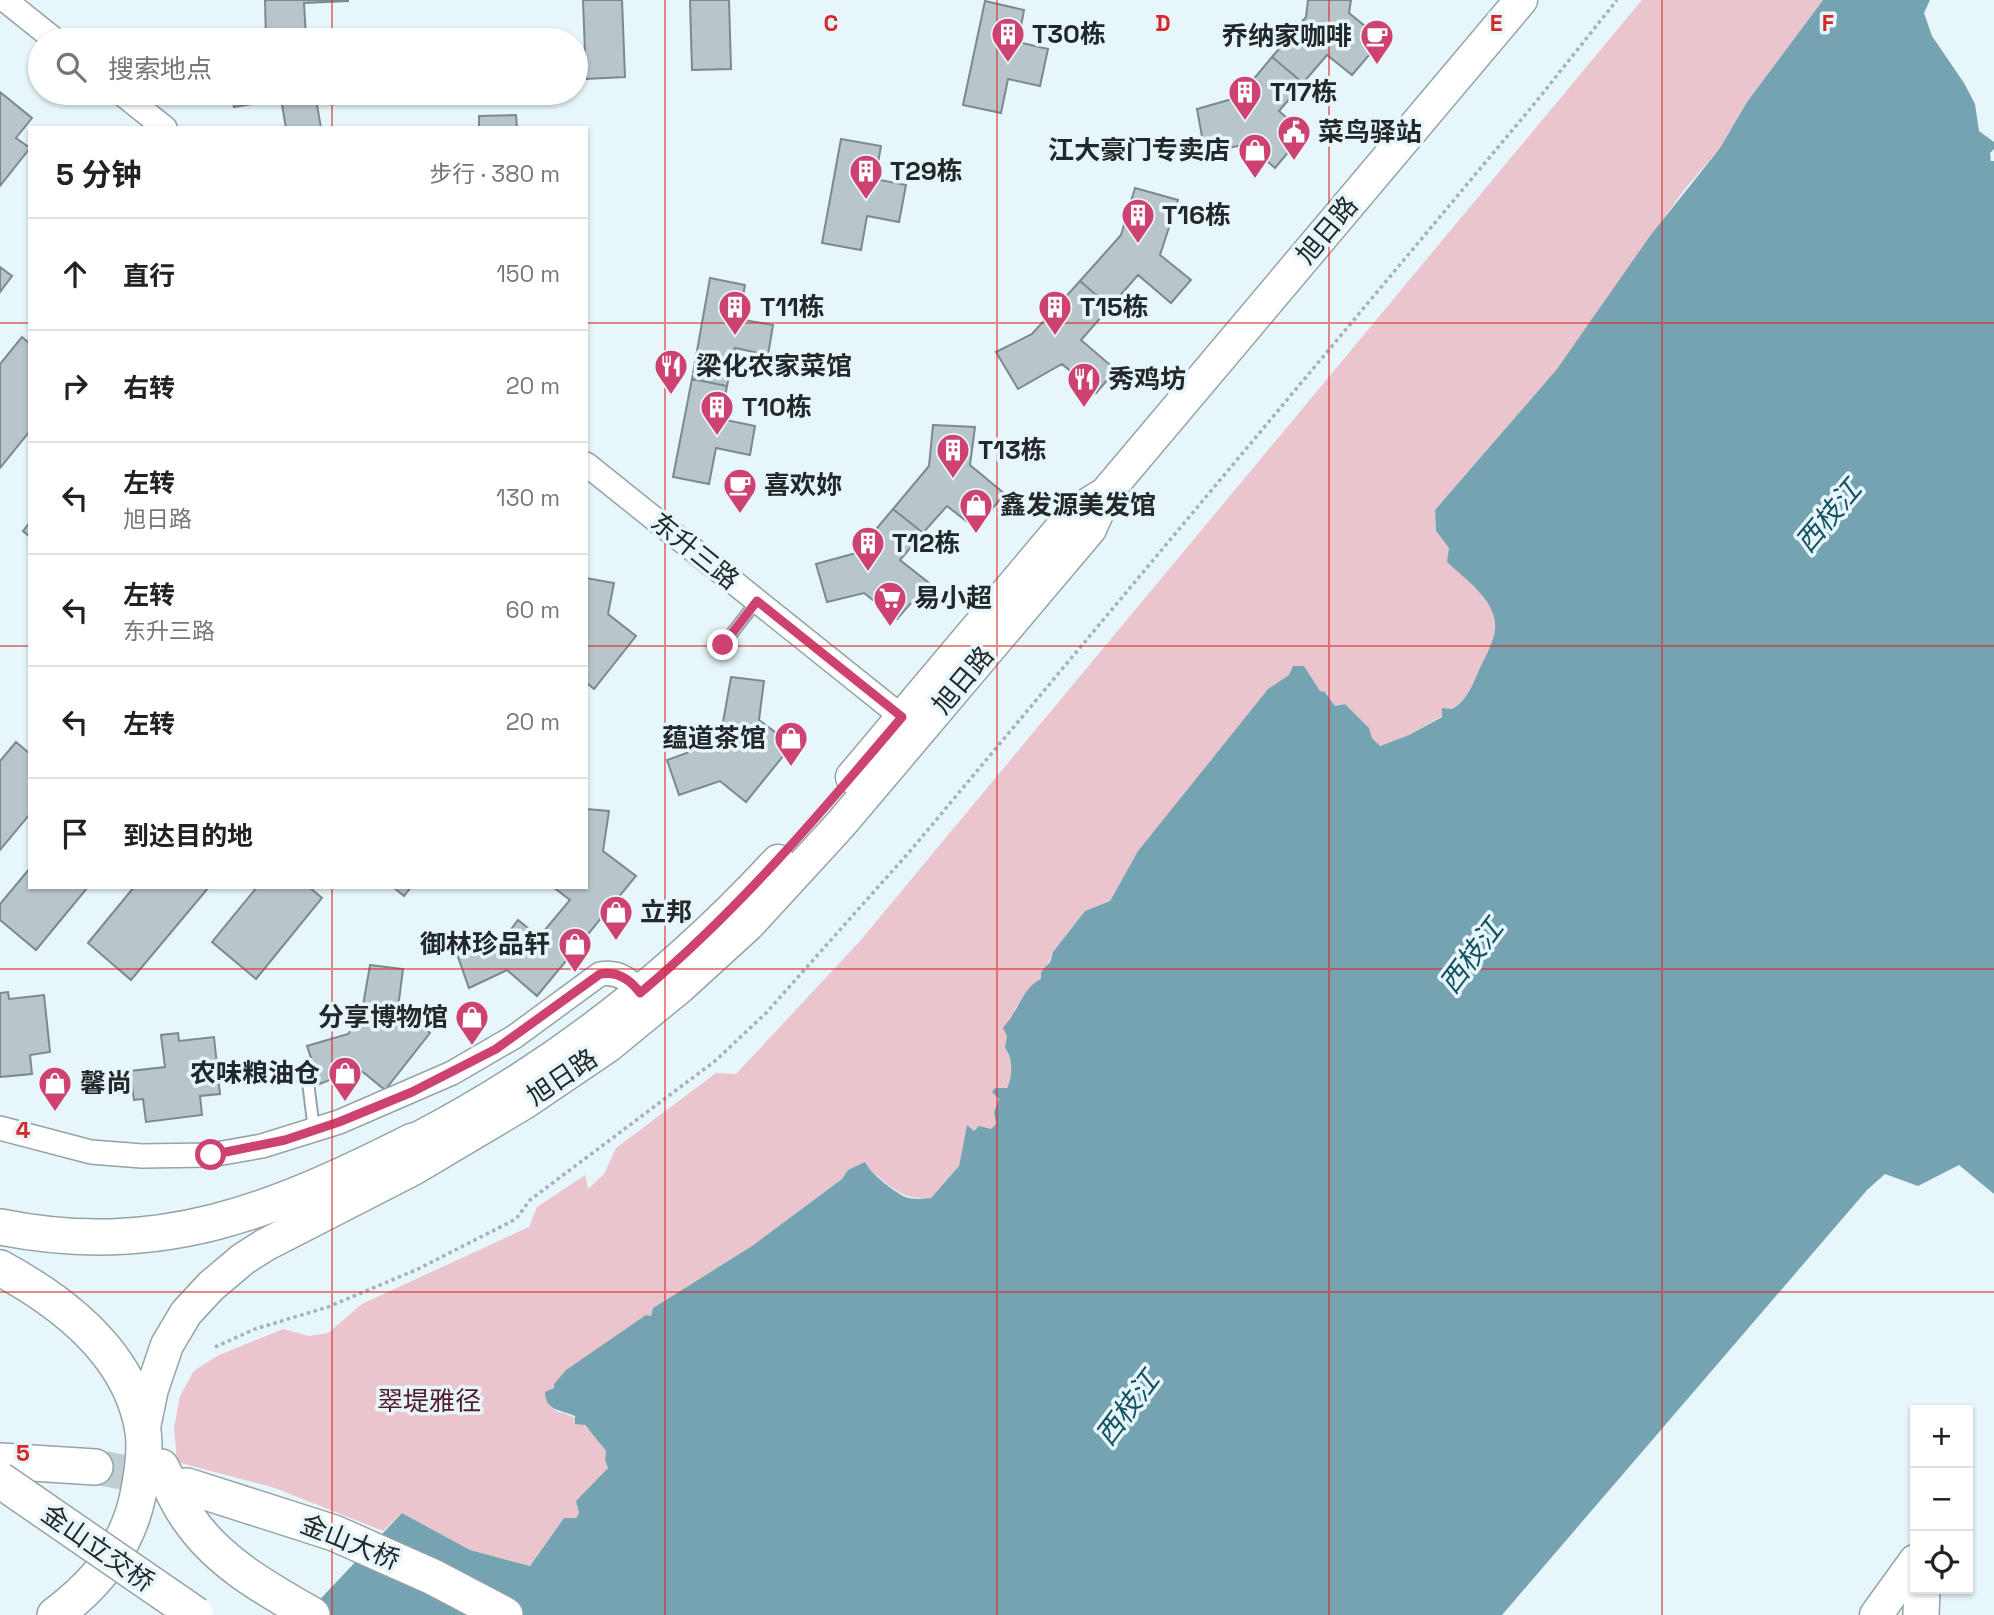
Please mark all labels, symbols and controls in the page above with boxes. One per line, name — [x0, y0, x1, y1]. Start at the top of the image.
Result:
text: C — [824, 8, 838, 38]
text: D — [1155, 8, 1171, 38]
text: E — [1490, 8, 1502, 38]
text: F — [1822, 8, 1834, 38]
building icon: T30栋 — [989, 15, 1027, 64]
place label: T30栋 — [1032, 17, 1106, 51]
cafe icon: 乔纳家咖啡 — [1358, 17, 1396, 66]
place label: 乔纳家咖啡 — [1222, 19, 1352, 53]
search box — [28, 28, 588, 105]
icon: search — [52, 48, 90, 86]
text: 搜索地点 — [108, 52, 212, 86]
building icon: T17栋 — [1226, 73, 1264, 122]
place label: T17栋 — [1270, 75, 1337, 109]
public building icon: 菜鸟驿站 — [1275, 113, 1313, 162]
place label: 菜鸟驿站 — [1318, 115, 1422, 149]
shop icon: 江大豪门专卖店 — [1236, 131, 1274, 180]
place label: 江大豪门专卖店 — [1048, 133, 1230, 167]
building icon: T29栋 — [847, 152, 885, 201]
place label: T29栋 — [890, 154, 963, 188]
text: 5 分钟 — [56, 155, 142, 194]
text: 步行 · 380 m — [429, 159, 560, 189]
street label: 旭日路 — [1289, 189, 1365, 271]
building icon: T16栋 — [1119, 196, 1157, 245]
place label: T16栋 — [1162, 198, 1231, 232]
icon: ahead — [56, 255, 94, 293]
text: 直行 — [123, 259, 175, 293]
text: 150 m — [496, 259, 560, 289]
building icon: T11栋 — [716, 288, 754, 337]
building icon: T15栋 — [1036, 288, 1074, 337]
place label: T11栋 — [760, 290, 825, 324]
place label: T15栋 — [1080, 290, 1149, 324]
restaurant icon: 梁化农家菜馆 — [652, 347, 690, 396]
place label: 梁化农家菜馆 — [696, 349, 852, 383]
restaurant icon: 秀鸡坊 — [1065, 360, 1103, 409]
place label: 秀鸡坊 — [1108, 362, 1186, 396]
icon: right — [56, 367, 94, 405]
text: 右转 — [123, 371, 175, 405]
text: 20 m — [506, 371, 560, 401]
building icon: T10栋 — [698, 388, 736, 437]
place label: T10栋 — [742, 390, 812, 424]
building icon: T13栋 — [934, 431, 972, 480]
place label: T13栋 — [978, 433, 1047, 467]
text: 左转 — [123, 466, 175, 500]
cafe icon: 喜欢妳 — [721, 466, 759, 515]
place label: 喜欢妳 — [764, 468, 842, 502]
water label: 西枝江 — [1787, 470, 1871, 560]
icon: left — [56, 479, 94, 517]
text: 130 m — [496, 483, 560, 513]
shop icon: 鑫发源美发馆 — [957, 486, 995, 535]
place label: 鑫发源美发馆 — [1000, 488, 1156, 522]
text: 旭日路 — [123, 504, 192, 534]
street label: 东升三路 — [644, 505, 746, 597]
building icon: T12栋 — [849, 524, 887, 573]
place label: T12栋 — [892, 526, 960, 560]
text: 左转 — [123, 578, 175, 612]
supermarket icon: 易小超 — [871, 579, 909, 628]
place label: 易小超 — [914, 581, 992, 615]
icon: left — [56, 591, 94, 629]
text: 60 m — [505, 595, 560, 625]
text: 东升三路 — [123, 616, 215, 646]
route end — [707, 629, 738, 660]
street label: 旭日路 — [925, 639, 1001, 721]
icon: left — [56, 703, 94, 741]
text: 左转 — [123, 707, 175, 741]
text: 20 m — [506, 707, 560, 737]
shop icon: 蕴道茶馆 — [772, 719, 810, 768]
place label: 蕴道茶馆 — [662, 721, 766, 755]
icon: arrive — [56, 815, 94, 853]
text: 到达目的地 — [123, 819, 253, 853]
shop icon: 立邦 — [597, 893, 635, 942]
place label: 立邦 — [640, 895, 692, 929]
water label: 西枝江 — [1431, 909, 1512, 1000]
shop icon: 御林珍品轩 — [556, 925, 594, 974]
place label: 御林珍品轩 — [420, 927, 550, 961]
shop icon: 分享博物馆 — [453, 998, 491, 1047]
place label: 分享博物馆 — [318, 1000, 448, 1034]
street label: 旭日路 — [520, 1041, 604, 1113]
shop icon: 农味粮油仓 — [326, 1054, 364, 1103]
place label: 农味粮油仓 — [190, 1056, 320, 1090]
shop icon: 馨尚 — [36, 1064, 74, 1113]
place label: 馨尚 — [80, 1066, 132, 1100]
text: 4 — [16, 1115, 31, 1145]
route start — [195, 1139, 226, 1170]
water label: 西枝江 — [1087, 1361, 1168, 1452]
park label: 翠堤雅径 — [377, 1384, 481, 1418]
map controls — [1910, 1405, 1973, 1594]
button: + — [1910, 1405, 1973, 1468]
text: 5 — [16, 1438, 30, 1468]
button: − — [1910, 1468, 1973, 1531]
street label: 金山立交桥 — [35, 1497, 161, 1599]
street label: 金山大桥 — [295, 1507, 405, 1577]
button: locate — [1910, 1531, 1973, 1594]

